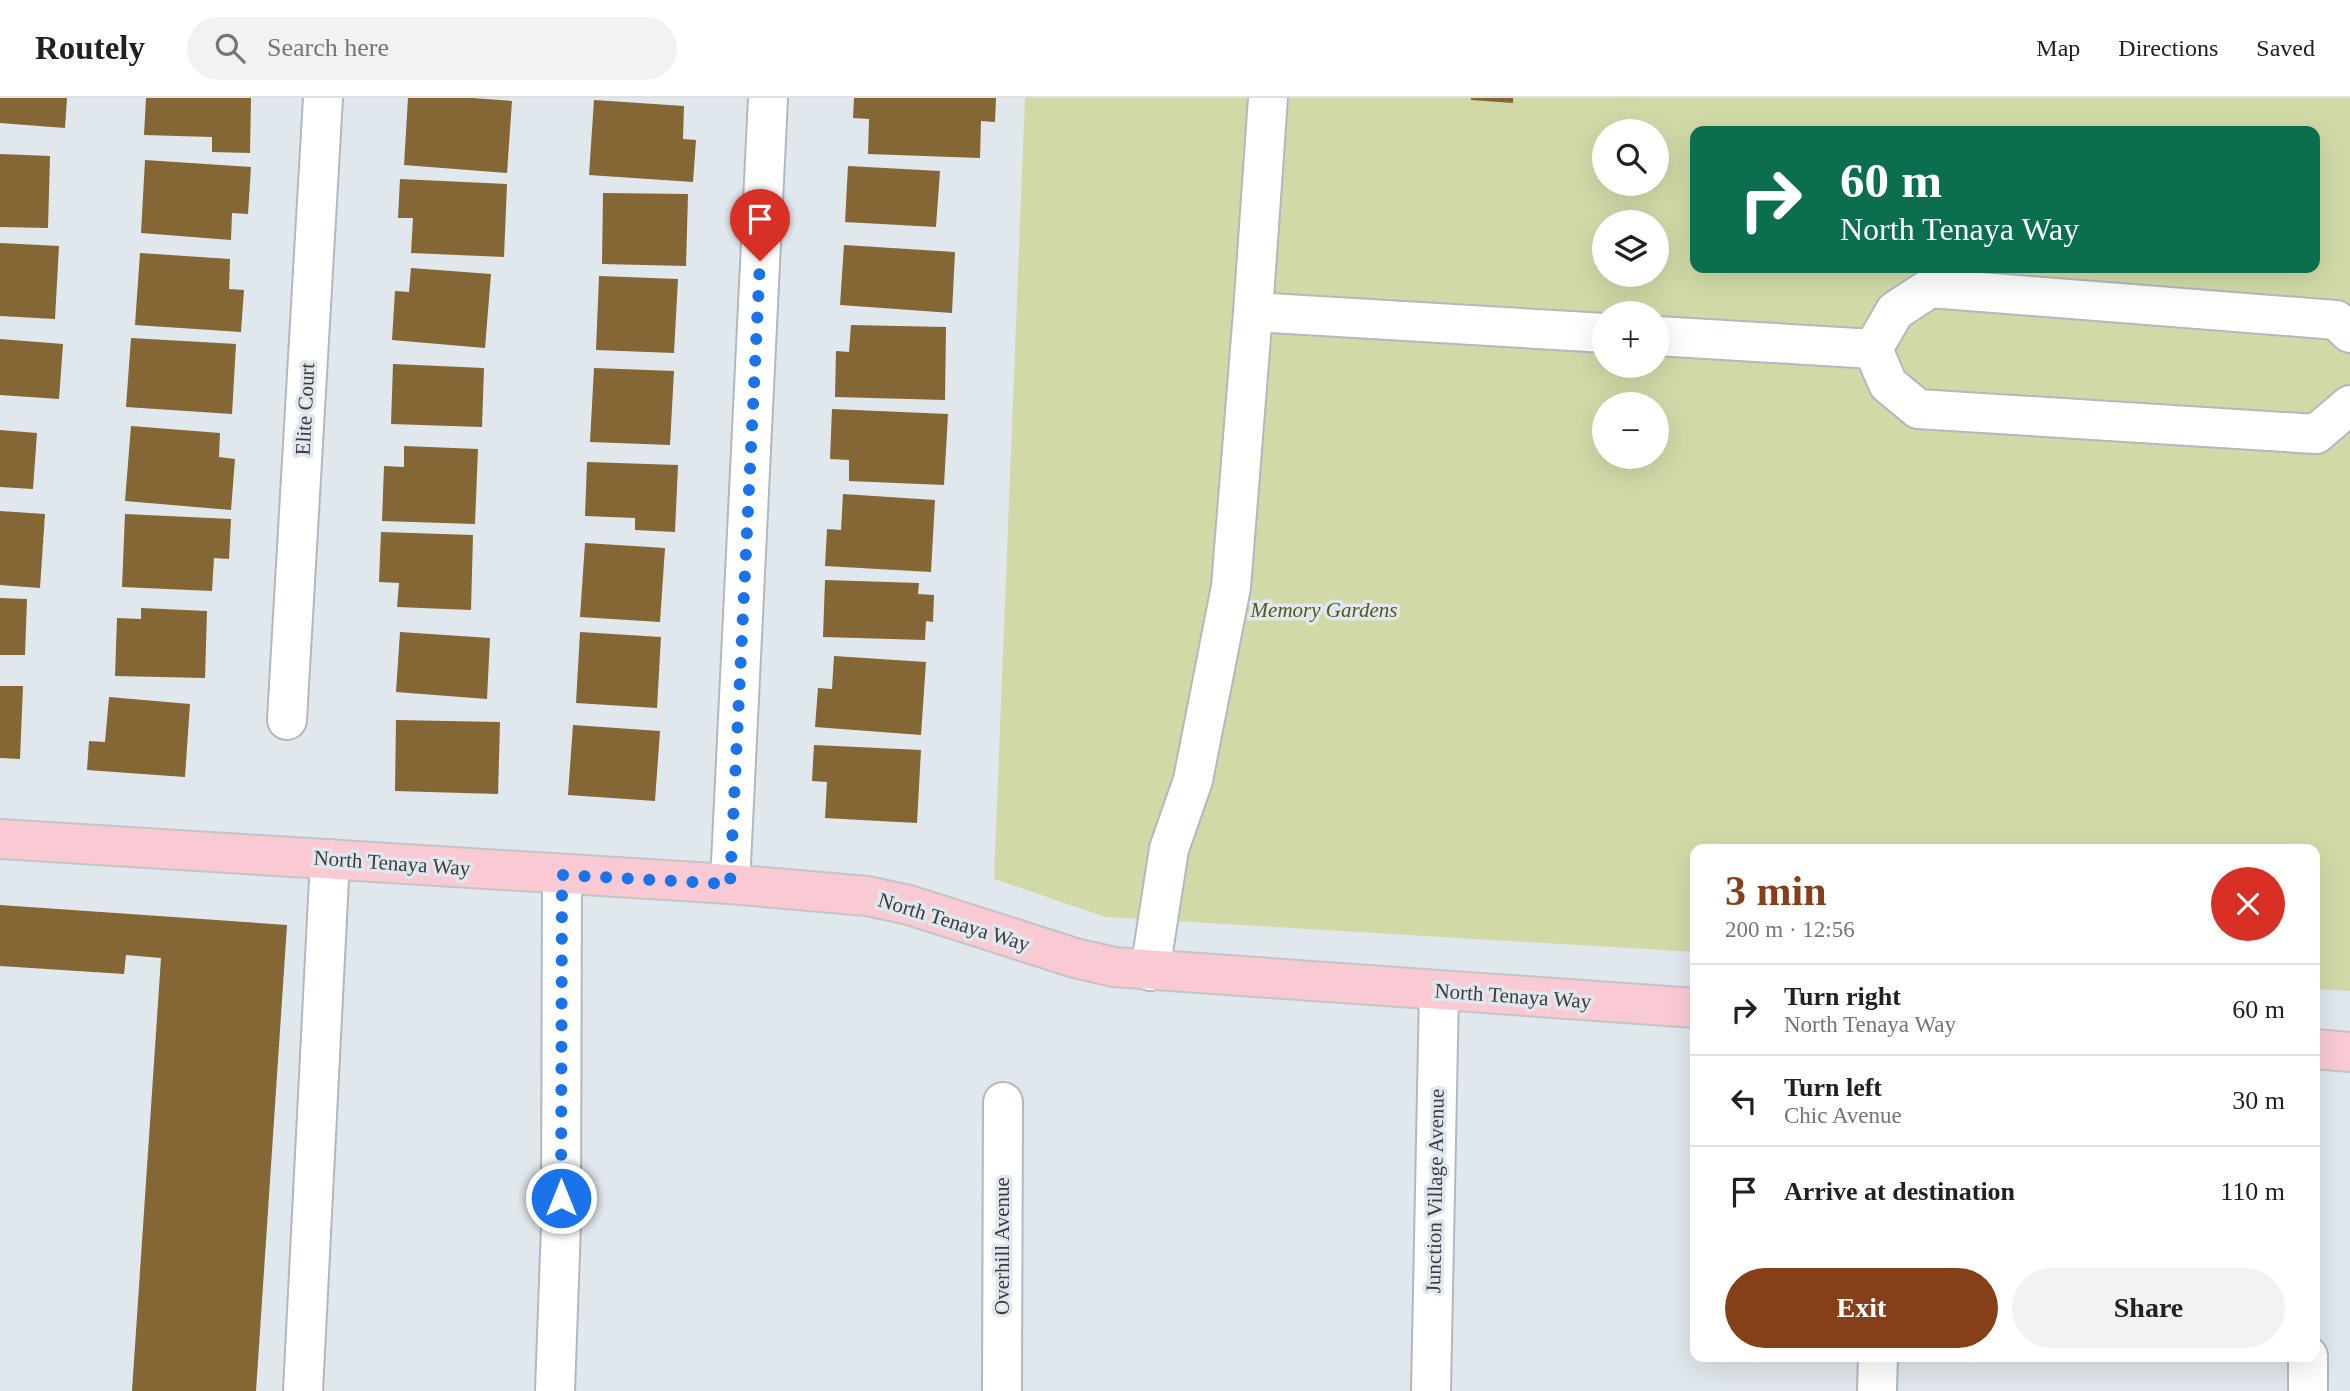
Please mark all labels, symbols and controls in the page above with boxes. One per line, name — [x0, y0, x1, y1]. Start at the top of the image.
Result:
search box — [187, 17, 677, 80]
icon: search — [211, 29, 249, 67]
text: Routely — [35, 30, 145, 66]
text: Search here — [267, 33, 389, 62]
text: Map — [2036, 35, 2080, 61]
text: Directions — [2118, 35, 2218, 61]
text: Saved — [2256, 35, 2315, 61]
map controls — [1592, 119, 1669, 469]
button: search — [1592, 119, 1669, 196]
text: 60 m — [1840, 153, 1942, 208]
icon: right — [1725, 154, 1816, 245]
pin — [730, 189, 790, 261]
icon: arrive — [741, 200, 779, 238]
button: layers — [1592, 210, 1669, 287]
text: North Tenaya Way — [1840, 211, 2079, 247]
button: + — [1592, 301, 1669, 378]
street label: Elite Court — [291, 362, 319, 456]
button: − — [1592, 392, 1669, 469]
park label: Memory Gardens — [1250, 598, 1397, 622]
street label: North Tenaya Way — [313, 846, 472, 880]
button: close — [2211, 867, 2285, 941]
text: 3 min — [1725, 868, 1827, 914]
street label: North Tenaya Way — [875, 888, 1033, 957]
text: 200 m · 12:56 — [1725, 917, 1855, 942]
street label: North Tenaya Way — [1434, 979, 1593, 1013]
text: Turn right — [1784, 982, 1901, 1011]
icon: right — [1725, 991, 1763, 1029]
text: 60 m — [2232, 995, 2285, 1024]
text: North Tenaya Way — [1784, 1012, 1956, 1037]
text: Turn left — [1784, 1073, 1882, 1102]
icon: left — [1725, 1082, 1763, 1120]
text: 30 m — [2232, 1086, 2285, 1115]
street label: Junction Village Avenue — [1421, 1089, 1449, 1293]
text: Chic Avenue — [1784, 1103, 1902, 1128]
position arrow — [524, 1161, 598, 1235]
icon: arrive — [1725, 1173, 1763, 1211]
street label: Overhill Avenue — [990, 1177, 1014, 1315]
text: Arrive at destination — [1784, 1177, 2015, 1206]
text: 110 m — [2220, 1177, 2285, 1206]
button: Exit — [1725, 1268, 1998, 1348]
button: Share — [2012, 1268, 2285, 1348]

